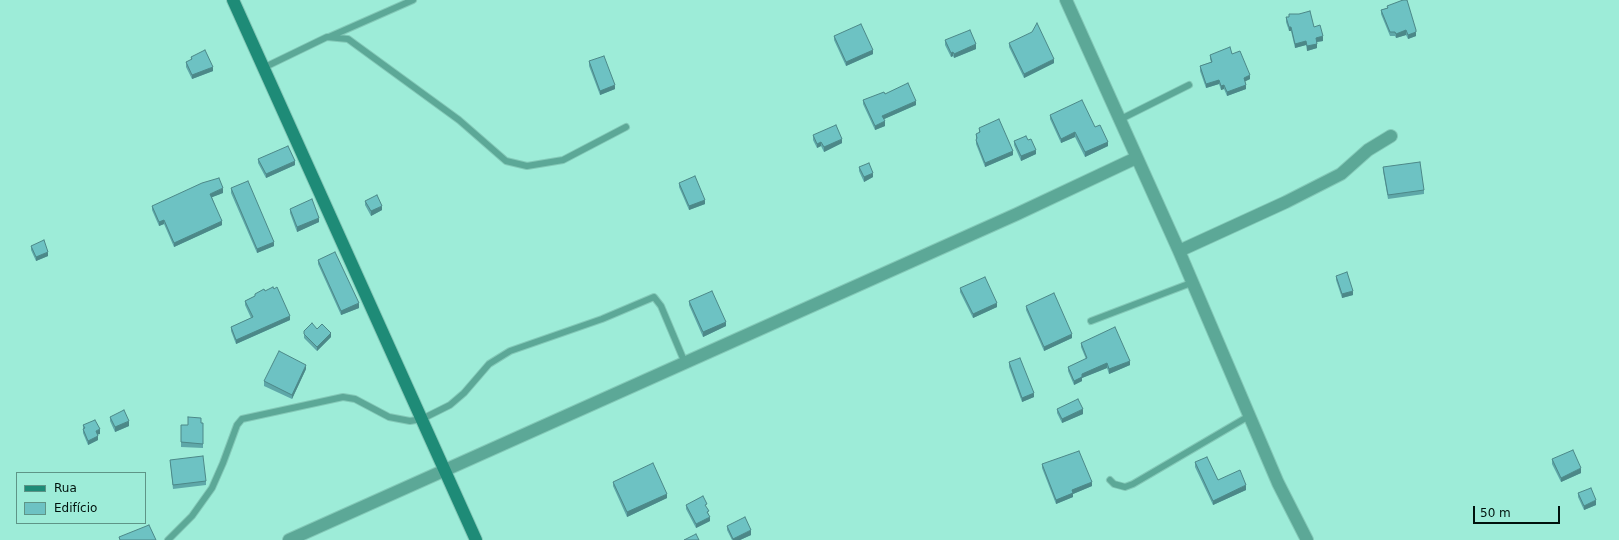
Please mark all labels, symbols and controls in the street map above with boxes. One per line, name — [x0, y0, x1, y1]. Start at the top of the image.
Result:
legend — [16, 472, 146, 524]
text: Rua — [54, 481, 77, 495]
scale bar — [1475, 498, 1562, 524]
text: Edifício — [54, 501, 97, 515]
text: 50 m — [1480, 506, 1511, 520]

